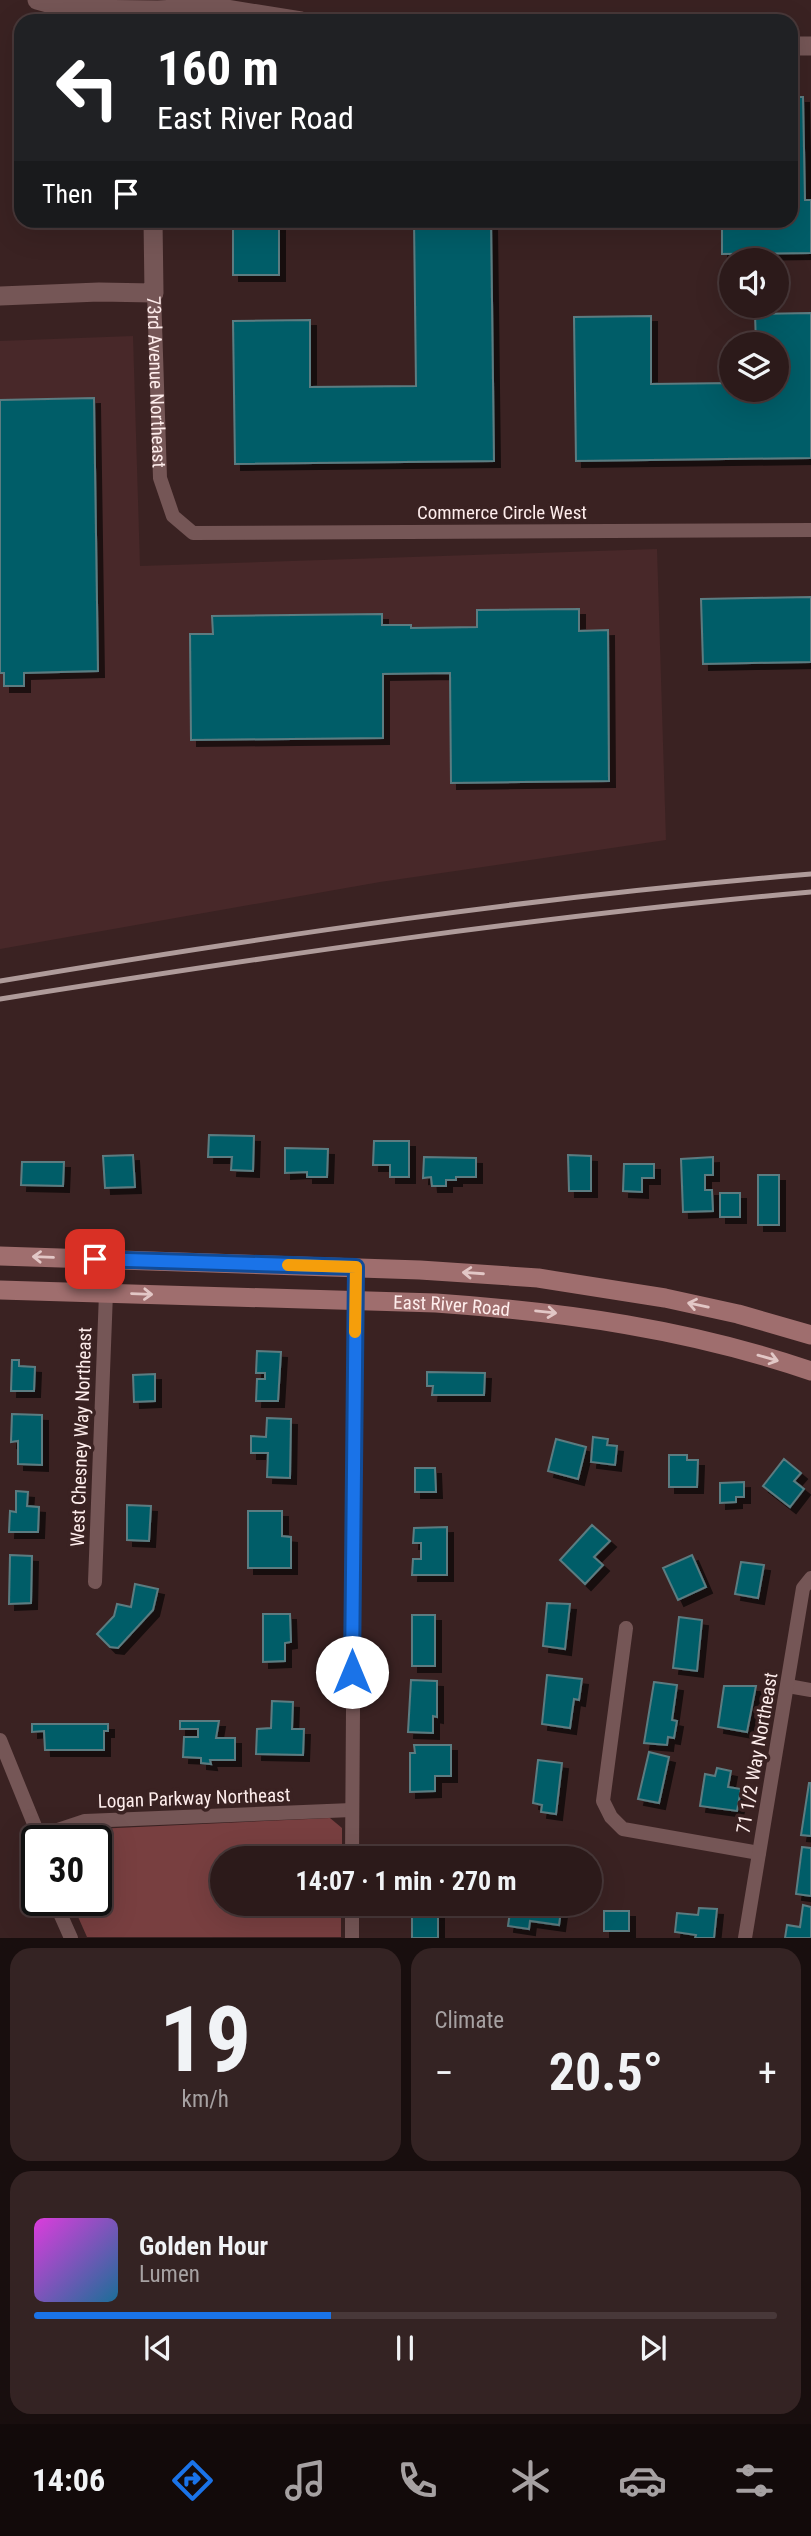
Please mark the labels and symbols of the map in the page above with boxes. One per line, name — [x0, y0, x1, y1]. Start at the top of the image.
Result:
street label: 73rd Avenue Northeast — [143, 296, 171, 468]
street label: Commerce Circle West — [417, 501, 587, 524]
pin — [65, 1229, 125, 1289]
one-way arrow — [32, 1250, 55, 1264]
one-way arrow — [462, 1266, 485, 1279]
one-way arrow — [130, 1288, 153, 1301]
street label: East River Road — [393, 1290, 511, 1321]
one-way arrow — [687, 1298, 710, 1311]
one-way arrow — [534, 1305, 556, 1318]
street label: West Chesney Way Northeast — [66, 1327, 96, 1547]
one-way arrow — [757, 1353, 779, 1366]
position arrow — [315, 1635, 389, 1709]
street label: 71 1/2 Way Northeast — [731, 1671, 783, 1835]
street label: Logan Parkway Northeast — [97, 1783, 291, 1813]
speed limit sign: 30 — [21, 1825, 112, 1916]

